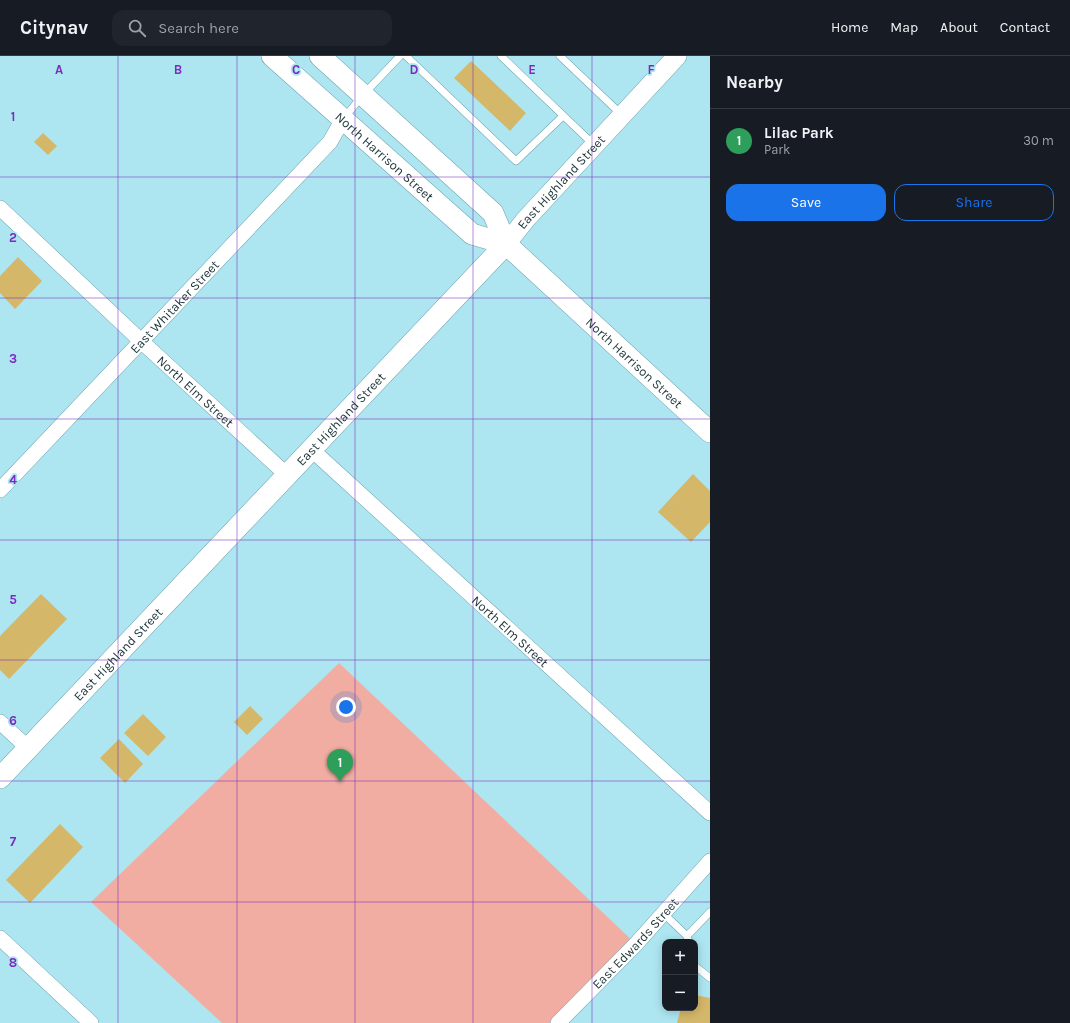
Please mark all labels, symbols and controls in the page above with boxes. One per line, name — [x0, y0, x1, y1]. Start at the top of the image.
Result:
search box — [112, 10, 392, 46]
text: Citynav — [20, 17, 88, 39]
icon: search — [126, 17, 148, 39]
text: Search here — [158, 19, 239, 37]
text: Home — [831, 19, 868, 36]
text: Map — [890, 19, 918, 36]
text: About — [940, 19, 978, 36]
text: Contact — [1000, 19, 1050, 36]
text: A — [55, 62, 63, 77]
text: B — [174, 62, 182, 77]
text: C — [292, 62, 300, 77]
text: D — [410, 62, 419, 77]
text: E — [528, 62, 536, 77]
text: F — [647, 62, 655, 77]
text: Nearby — [726, 72, 783, 92]
text: 1 — [11, 109, 15, 124]
street label: North Harrison Street — [333, 109, 437, 204]
text: Lilac Park — [764, 124, 834, 142]
street label: East Highland Street — [514, 132, 608, 232]
text: 1 — [737, 133, 741, 148]
text: 30 m — [1023, 133, 1054, 148]
text: Park — [764, 142, 790, 157]
button: Save — [726, 184, 886, 221]
button: Share — [894, 184, 1054, 221]
text: 2 — [9, 230, 17, 245]
street label: East Whitaker Street — [127, 257, 222, 356]
street label: North Harrison Street — [583, 314, 686, 411]
text: 3 — [9, 351, 17, 366]
street label: North Elm Street — [154, 352, 237, 430]
street label: East Highland Street — [293, 369, 388, 468]
text: 4 — [9, 472, 17, 487]
text: 5 — [9, 592, 17, 607]
street label: North Elm Street — [469, 592, 552, 670]
street label: East Highland Street — [70, 604, 165, 703]
your location — [336, 697, 356, 717]
text: 6 — [9, 713, 17, 728]
pin: 1 — [327, 749, 353, 782]
text: 7 — [10, 834, 17, 849]
street label: East Edwards Street — [589, 895, 681, 992]
map controls — [662, 939, 698, 1011]
button: + — [662, 939, 698, 975]
text: 8 — [9, 955, 17, 970]
button: − — [662, 975, 698, 1011]

